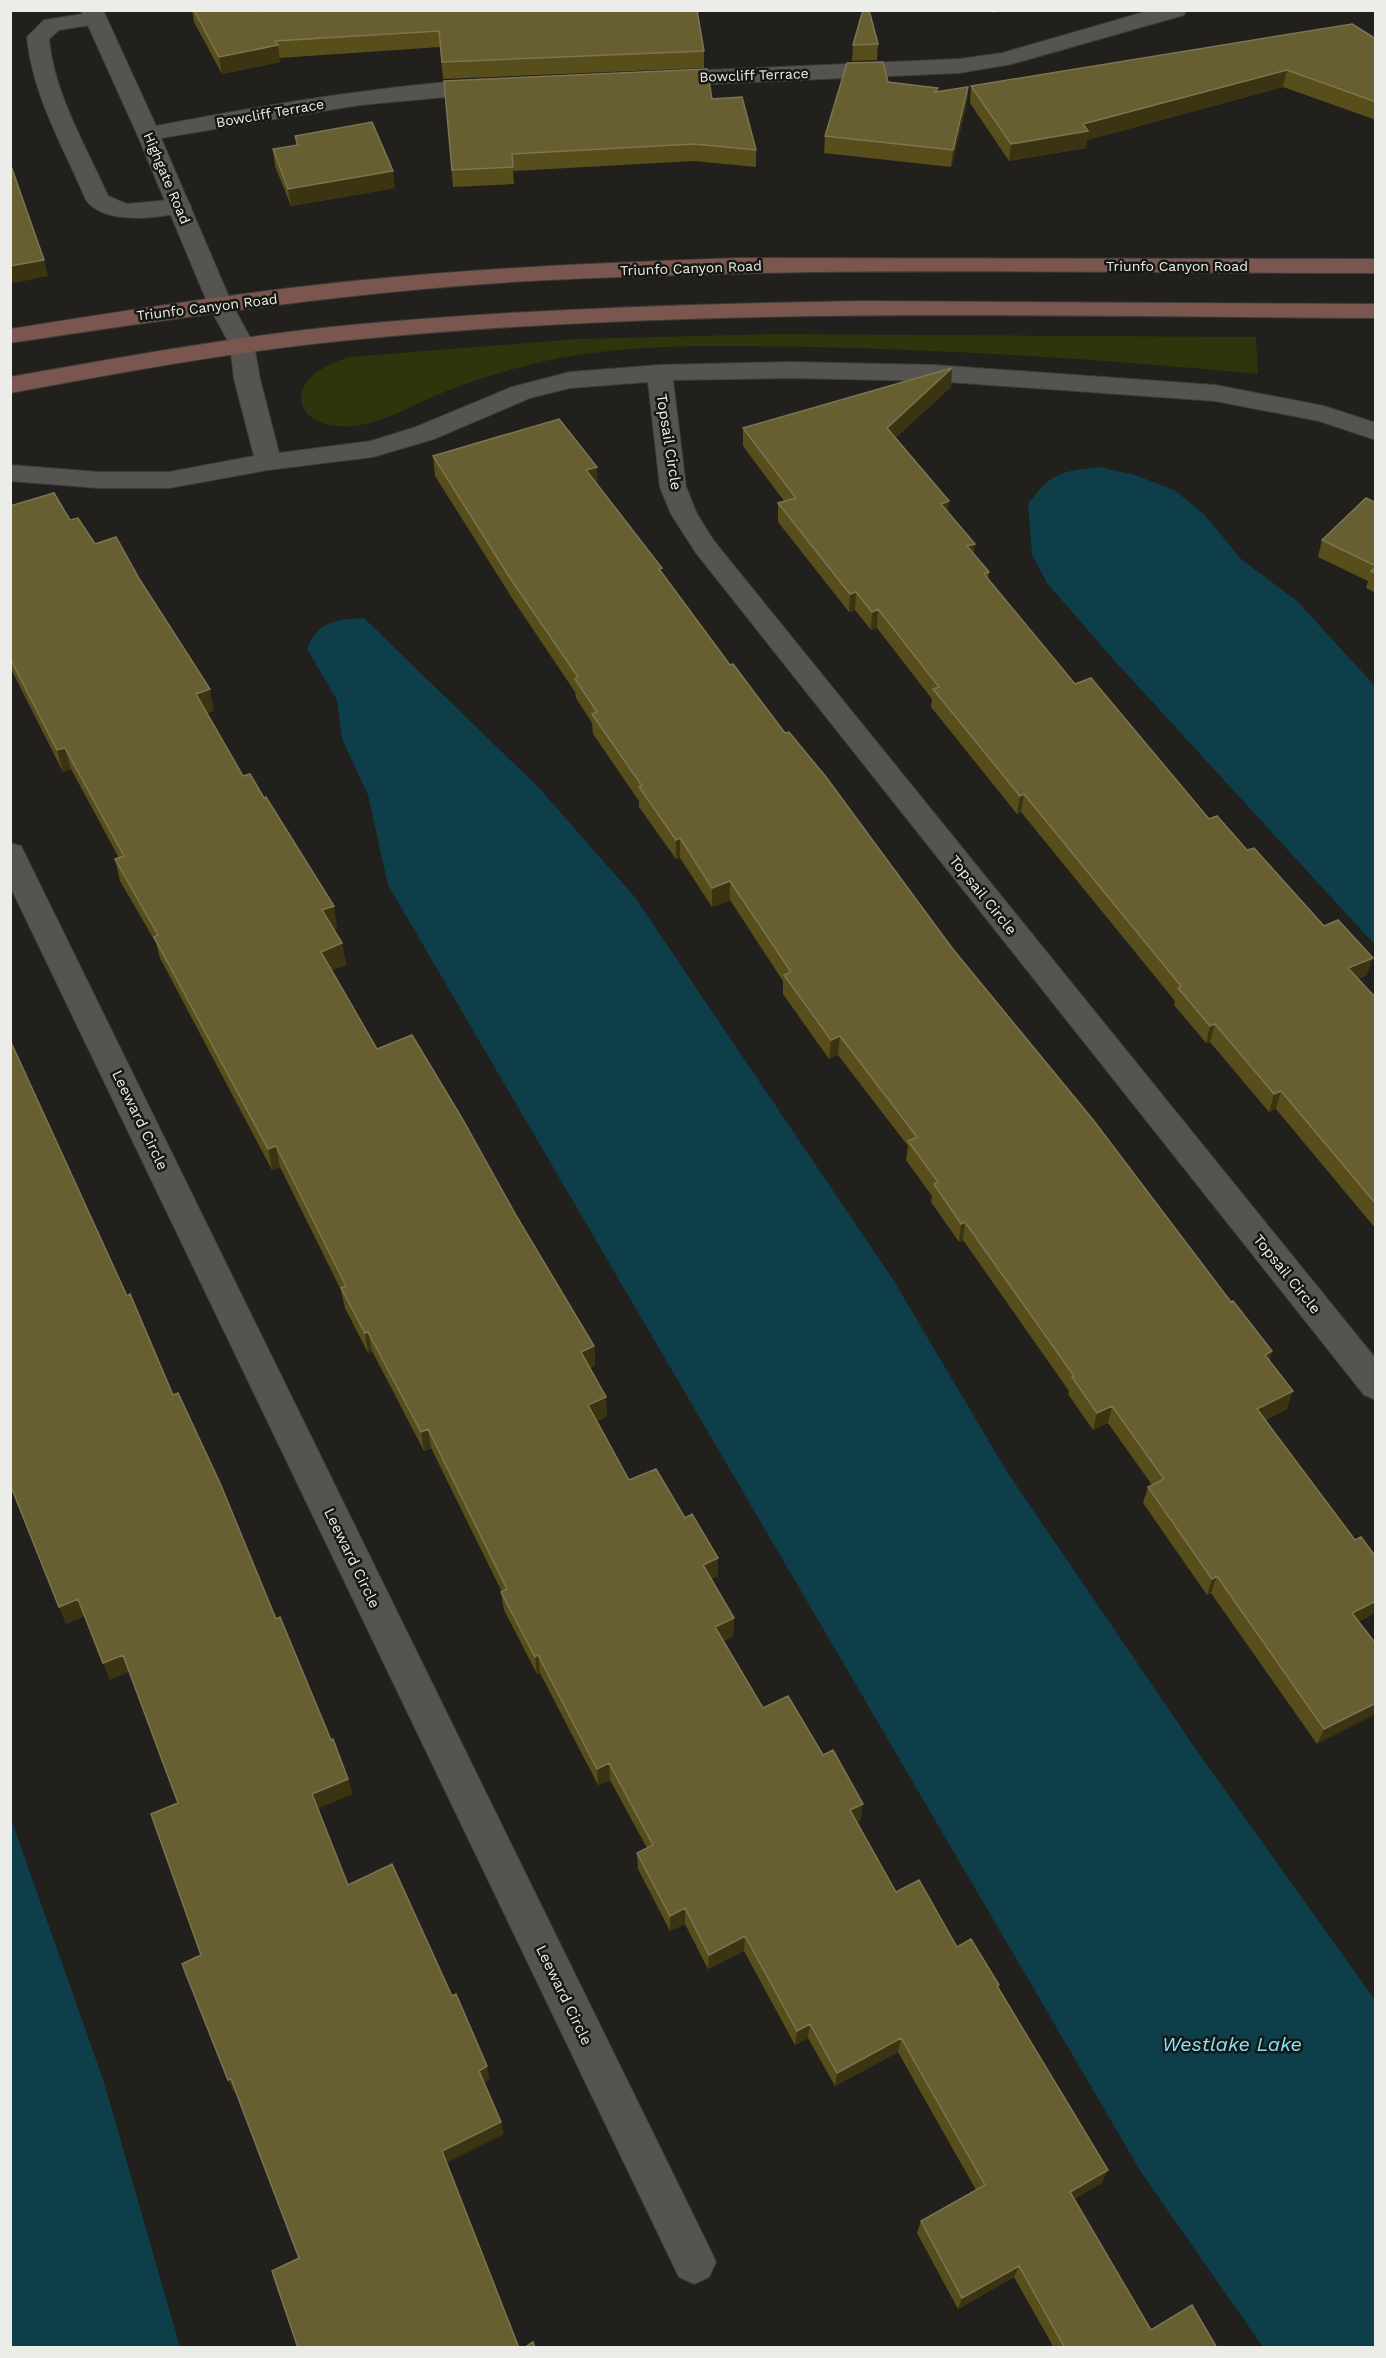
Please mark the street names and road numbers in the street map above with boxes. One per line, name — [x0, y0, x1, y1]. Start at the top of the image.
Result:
street label: Bowcliff Terrace — [699, 65, 809, 85]
street label: Bowcliff Terrace — [215, 96, 325, 130]
street label: Highgate Road — [140, 130, 194, 226]
street label: Triunfo Canyon Road — [620, 258, 762, 278]
street label: Triunfo Canyon Road — [1106, 258, 1248, 274]
street label: Triunfo Canyon Road — [136, 290, 278, 324]
street label: Topsail Circle — [653, 393, 685, 491]
street label: Topsail Circle — [945, 852, 1021, 938]
street label: Leeward Circle — [108, 1067, 172, 1173]
street label: Topsail Circle — [1249, 1231, 1325, 1317]
street label: Leeward Circle — [320, 1505, 384, 1611]
street label: Leeward Circle — [532, 1942, 596, 2048]

